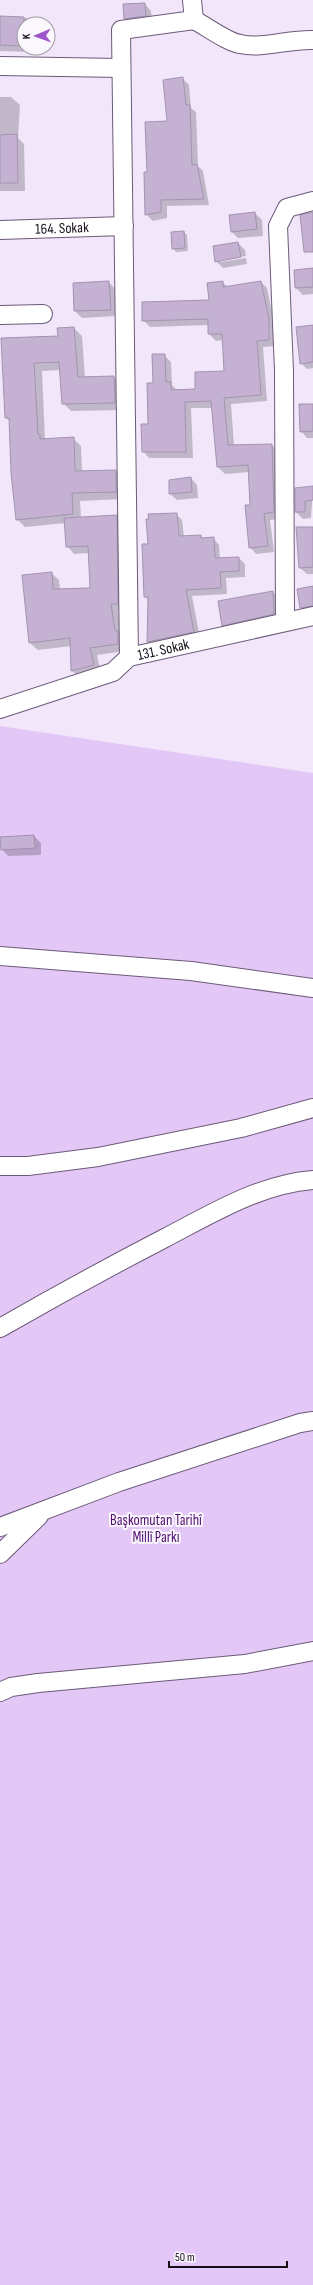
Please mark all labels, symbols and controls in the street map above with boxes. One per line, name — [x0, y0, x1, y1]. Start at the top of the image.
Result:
north arrow — [16, 16, 56, 56]
text: K — [20, 33, 33, 39]
street label: 164. Sokak — [35, 218, 89, 238]
street label: 131. Sokak — [136, 634, 191, 664]
park label: Başkomutan Tarihî Millî Parkı — [110, 1511, 202, 1547]
scale bar — [169, 2243, 287, 2269]
text: 50 m — [175, 2250, 195, 2265]

